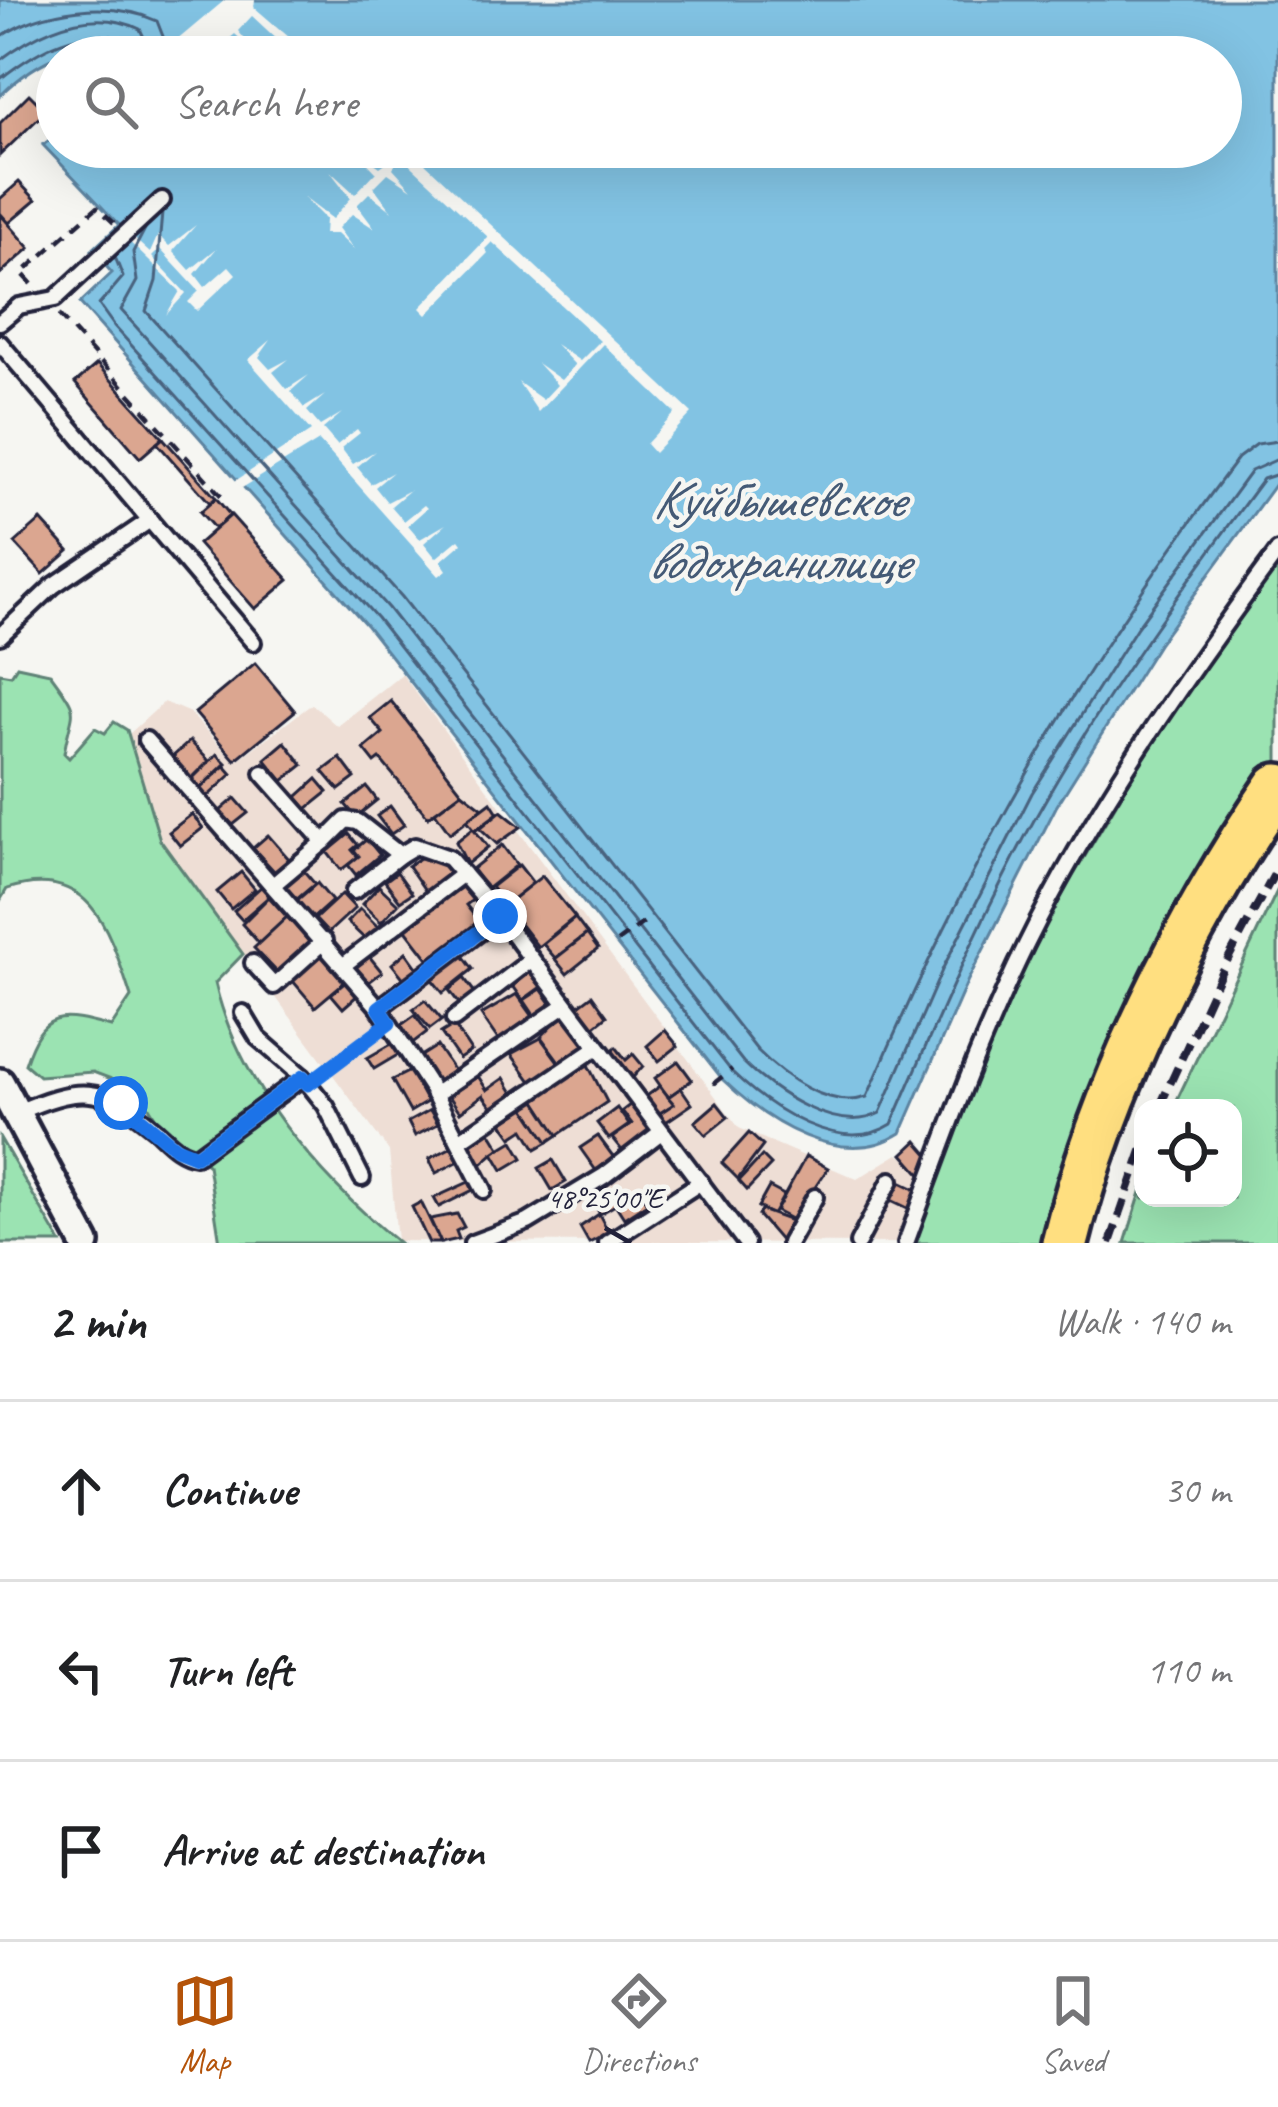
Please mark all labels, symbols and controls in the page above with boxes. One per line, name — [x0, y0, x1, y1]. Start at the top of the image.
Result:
search box — [36, 36, 1242, 168]
icon: search — [78, 69, 144, 135]
text: Search here — [174, 74, 357, 131]
water label: Куйбышевское водохранилище — [648, 465, 916, 595]
route end — [473, 889, 527, 943]
route start — [94, 1076, 148, 1130]
map controls — [1134, 1099, 1242, 1207]
button: locate — [1134, 1099, 1242, 1207]
text: 48°25'00"E — [547, 1179, 667, 1217]
text: 2 min — [48, 1289, 146, 1353]
text: Walk · 140 m — [1054, 1297, 1230, 1346]
icon: ahead — [48, 1458, 114, 1524]
text: Continue — [162, 1462, 296, 1519]
text: 30 m — [1164, 1466, 1230, 1515]
icon: left — [48, 1638, 114, 1704]
text: Turn left — [162, 1642, 292, 1699]
text: 110 m — [1146, 1646, 1230, 1695]
icon: arrive — [48, 1818, 114, 1884]
text: Arrive at destination — [162, 1822, 484, 1879]
tab: Map — [172, 1968, 238, 2082]
tab: Directions — [582, 1968, 696, 2082]
tab: Saved — [1040, 1968, 1106, 2082]

